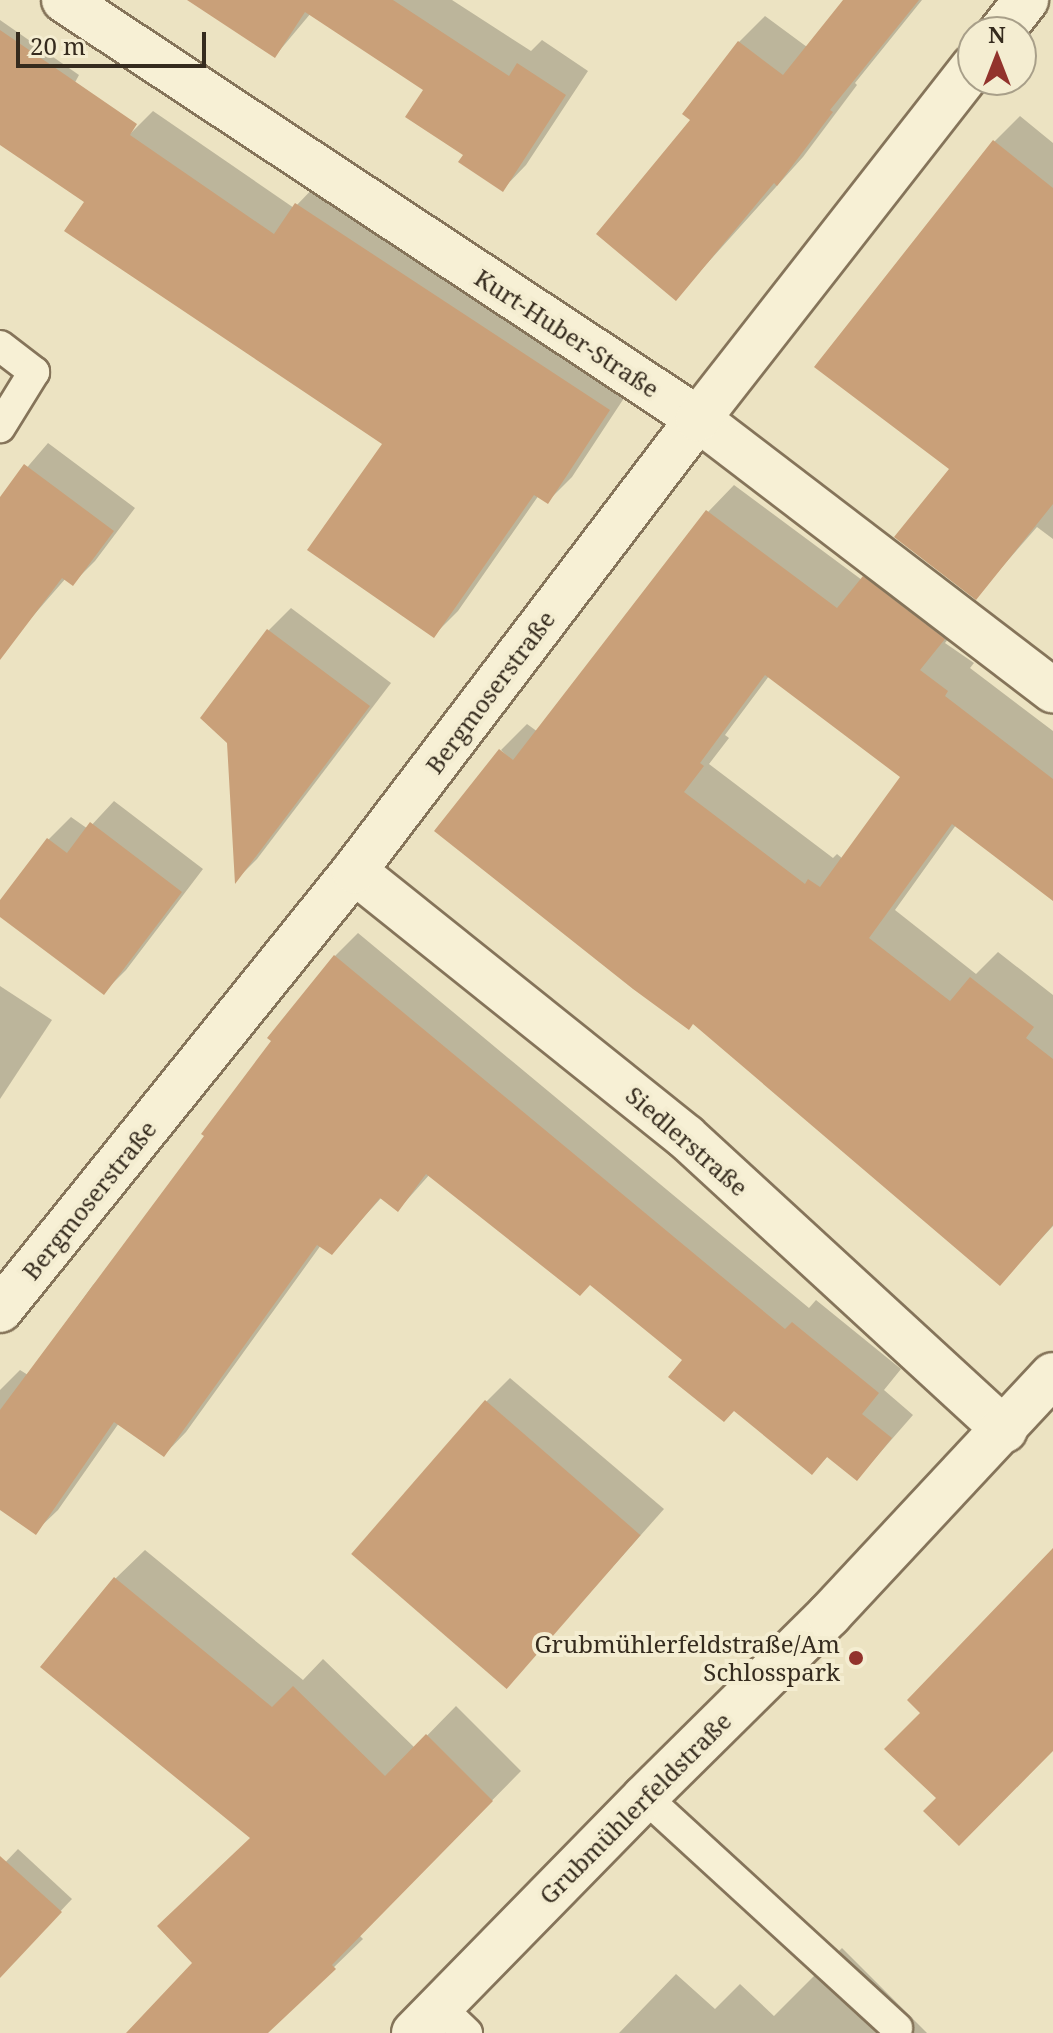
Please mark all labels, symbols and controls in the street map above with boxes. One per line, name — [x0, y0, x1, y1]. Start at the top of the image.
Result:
scale bar — [20, 16, 210, 66]
north arrow — [957, 16, 1037, 96]
text: N — [988, 19, 1006, 49]
text: 20 m — [30, 29, 86, 62]
street label: Kurt-Huber-Straße — [470, 263, 664, 403]
street label: Bergmoserstraße — [419, 605, 561, 779]
street label: Siedlerstraße — [620, 1080, 754, 1202]
street label: Bergmoserstraße — [16, 1115, 162, 1285]
place label: Grubmühlerfeldstraße/Am Schlosspark — [534, 1630, 840, 1686]
marker: Grubmühlerfeldstraße/Am Schlosspark — [847, 1649, 865, 1667]
street label: Grubmühlerfeldstraße — [533, 1706, 737, 1910]

